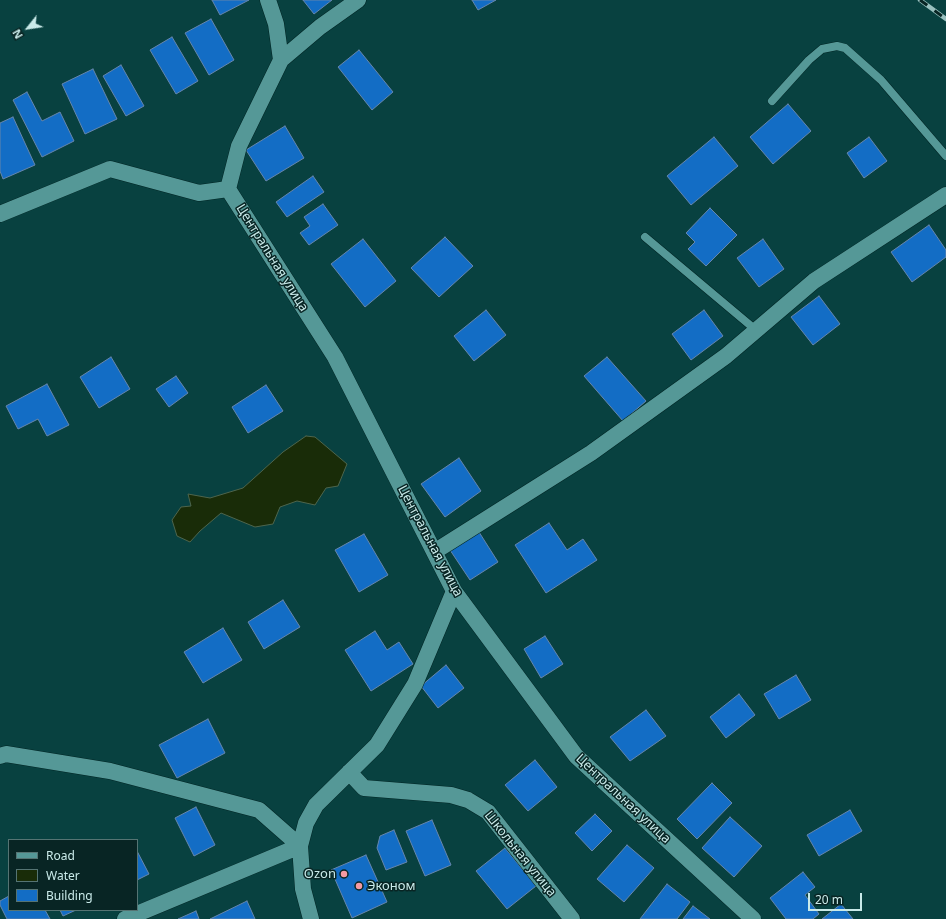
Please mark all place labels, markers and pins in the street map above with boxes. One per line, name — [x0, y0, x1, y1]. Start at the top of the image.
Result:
place label: Ozon — [304, 866, 336, 882]
marker: Ozon — [339, 869, 349, 879]
place label: Эконом — [367, 878, 415, 894]
marker: Эконом — [354, 881, 364, 891]

